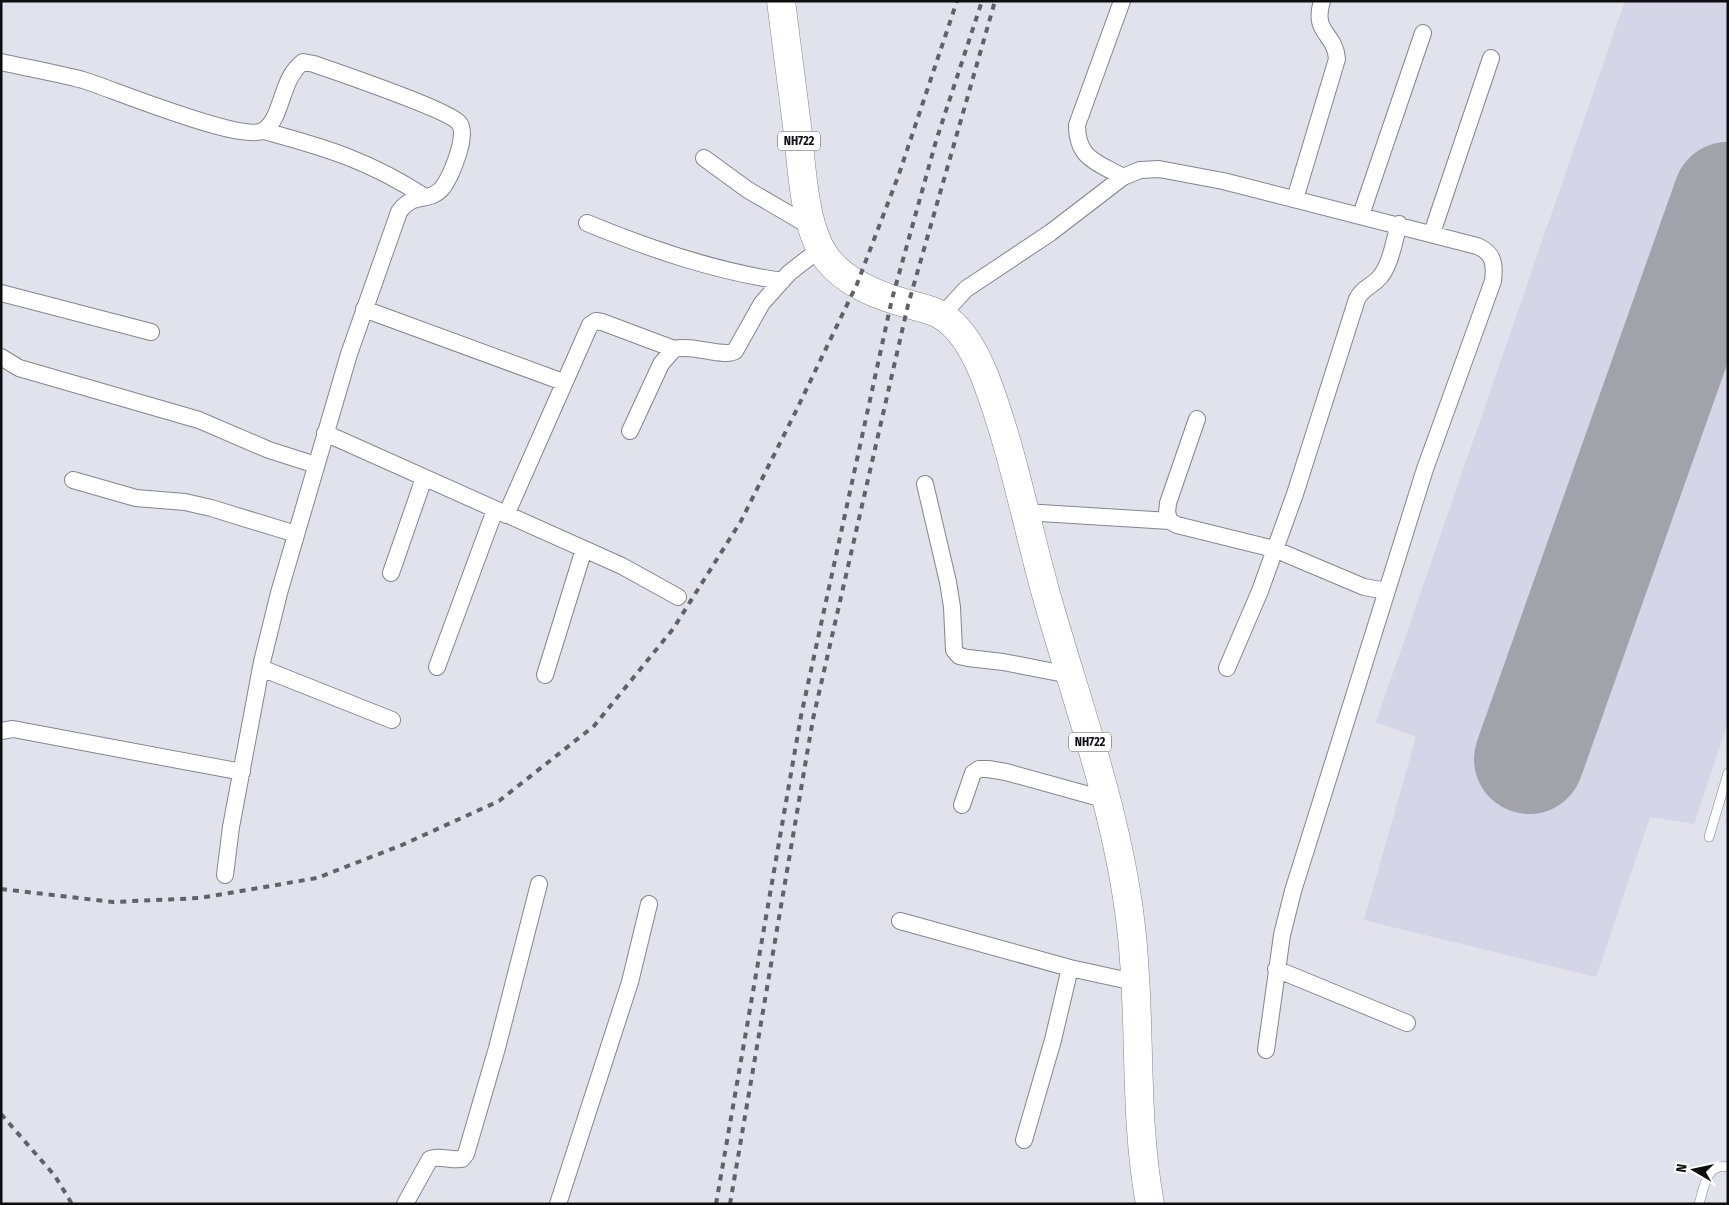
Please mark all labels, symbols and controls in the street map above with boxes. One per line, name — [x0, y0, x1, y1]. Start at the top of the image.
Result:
road number: NH722 — [778, 132, 820, 150]
road number: NH722 — [1069, 732, 1111, 752]
north arrow — [1669, 1145, 1719, 1195]
text: N — [1673, 1163, 1691, 1174]

